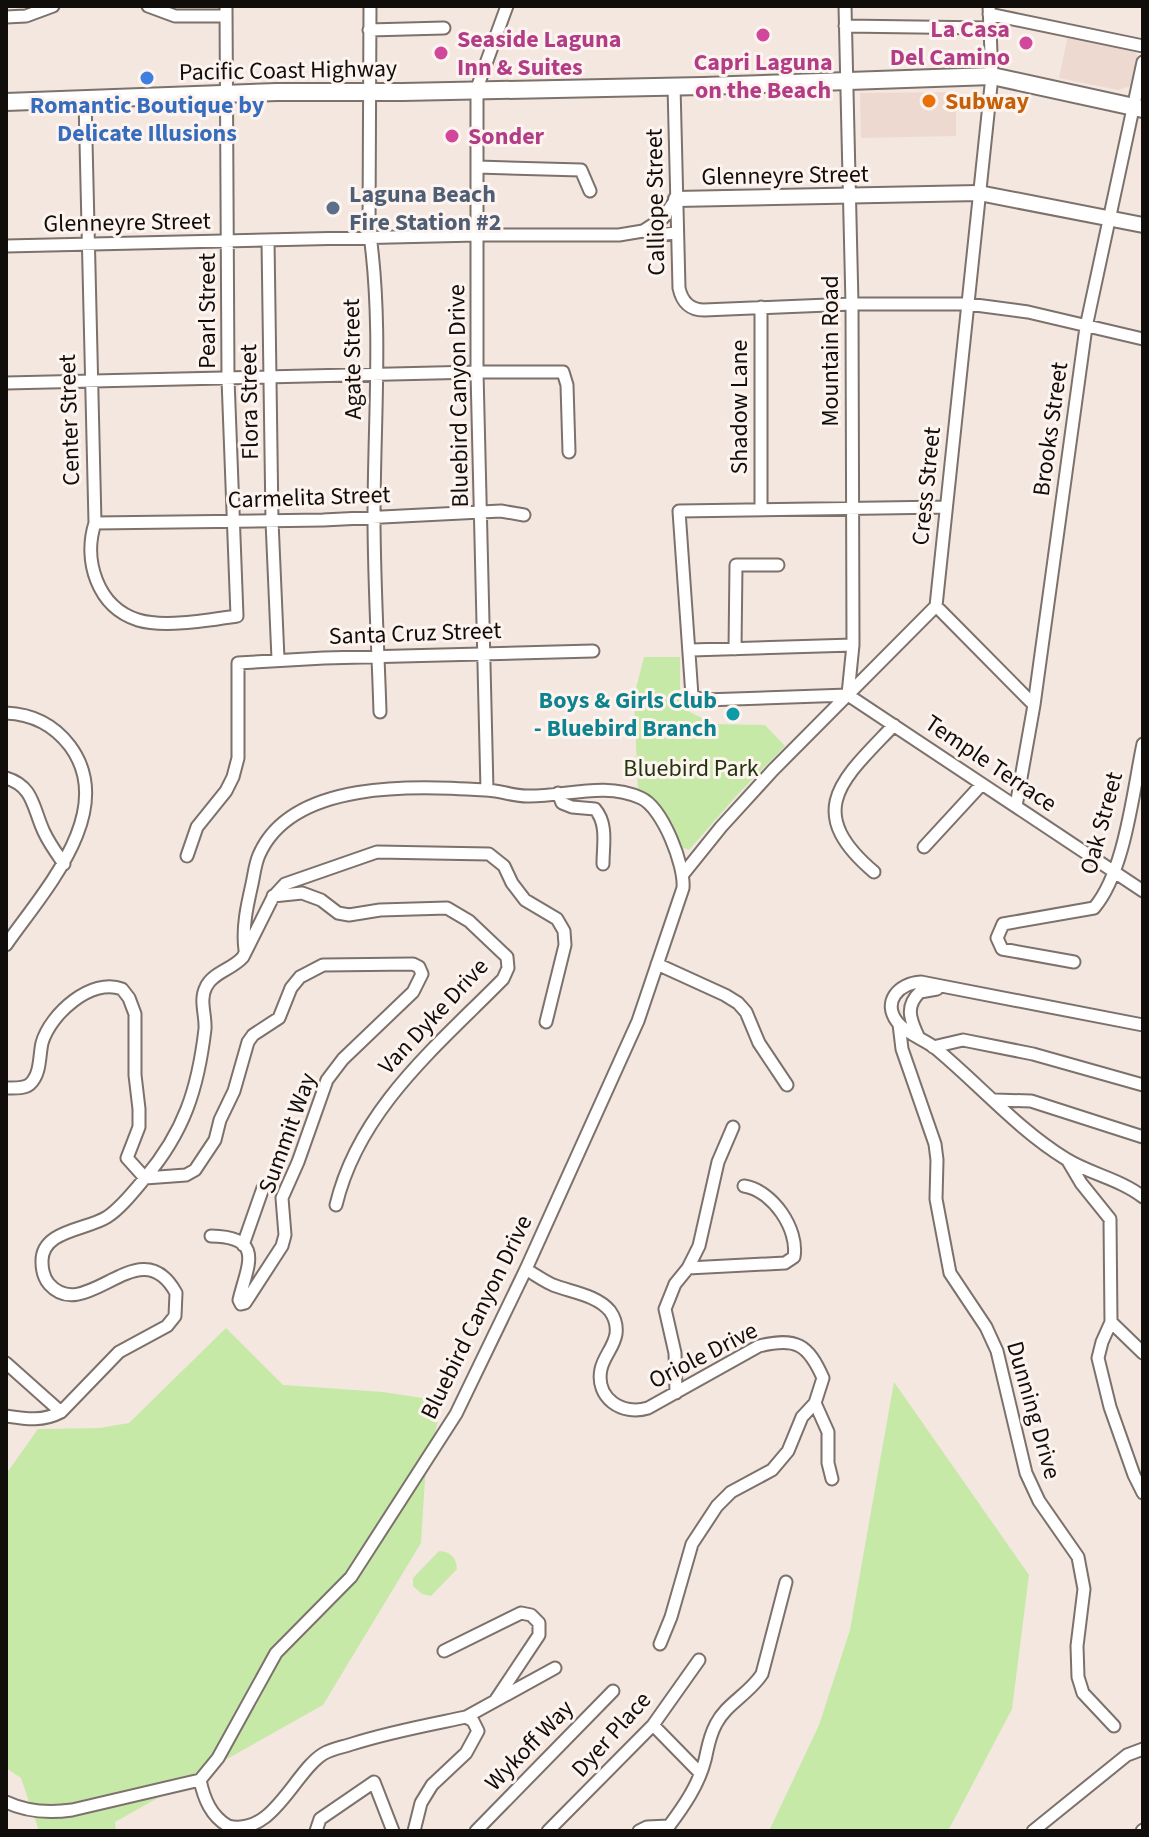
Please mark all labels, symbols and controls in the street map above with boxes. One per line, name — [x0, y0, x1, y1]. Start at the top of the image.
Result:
place label: La Casa Del Camino — [890, 12, 1010, 75]
place label: Seaside Laguna Inn & Suites — [457, 22, 621, 85]
marker: Capri Laguna on the Beach — [754, 26, 772, 44]
marker: La Casa Del Camino — [1017, 34, 1035, 52]
marker: Seaside Laguna Inn & Suites — [432, 44, 450, 62]
place label: Capri Laguna on the Beach — [693, 45, 833, 108]
street label: Pacific Coast Highway — [179, 51, 397, 90]
marker: Romantic Boutique by Delicate Illusions — [138, 69, 156, 87]
place label: Subway — [945, 84, 1030, 119]
place label: Romantic Boutique by Delicate Illusions — [30, 88, 265, 151]
marker: Subway — [920, 92, 938, 110]
place label: Sonder — [468, 119, 545, 154]
marker: Sonder — [443, 127, 461, 145]
street label: Calliope Street — [637, 128, 674, 276]
street label: Glenneyre Street — [701, 157, 869, 194]
place label: Laguna Beach Fire Station #2 — [349, 177, 501, 240]
marker: Laguna Beach Fire Station #2 — [324, 199, 342, 217]
street label: Glenneyre Street — [43, 204, 211, 241]
street label: Pearl Street — [190, 253, 225, 369]
street label: Mountain Road — [813, 275, 848, 427]
street label: Bluebird Canyon Drive — [439, 284, 478, 508]
street label: Agate Street — [334, 298, 371, 420]
street label: Shadow Lane — [722, 339, 757, 475]
street label: Flora Street — [231, 344, 268, 460]
street label: Center Street — [50, 354, 89, 486]
street label: Brooks Street — [1024, 360, 1077, 498]
street label: Cress Street — [903, 425, 950, 547]
street label: Carmelita Street — [227, 477, 391, 518]
street label: Santa Cruz Street — [328, 613, 502, 654]
place label: Boys & Girls Club - Bluebird Branch — [534, 683, 717, 746]
marker: Boys & Girls Club - Bluebird Branch — [724, 705, 742, 723]
street label: Temple Terrace — [918, 706, 1064, 821]
park label: Bluebird Park — [623, 751, 759, 786]
street label: Oak Street — [1071, 768, 1132, 878]
street label: Van Dyke Drive — [370, 950, 497, 1082]
street label: Summit Way — [249, 1068, 326, 1198]
street label: Bluebird Canyon Drive — [412, 1209, 541, 1425]
street label: Oriole Drive — [643, 1313, 764, 1398]
street label: Dunning Drive — [997, 1337, 1070, 1483]
street label: Dyer Place — [563, 1684, 660, 1785]
street label: Wykoff Way — [477, 1692, 582, 1799]

